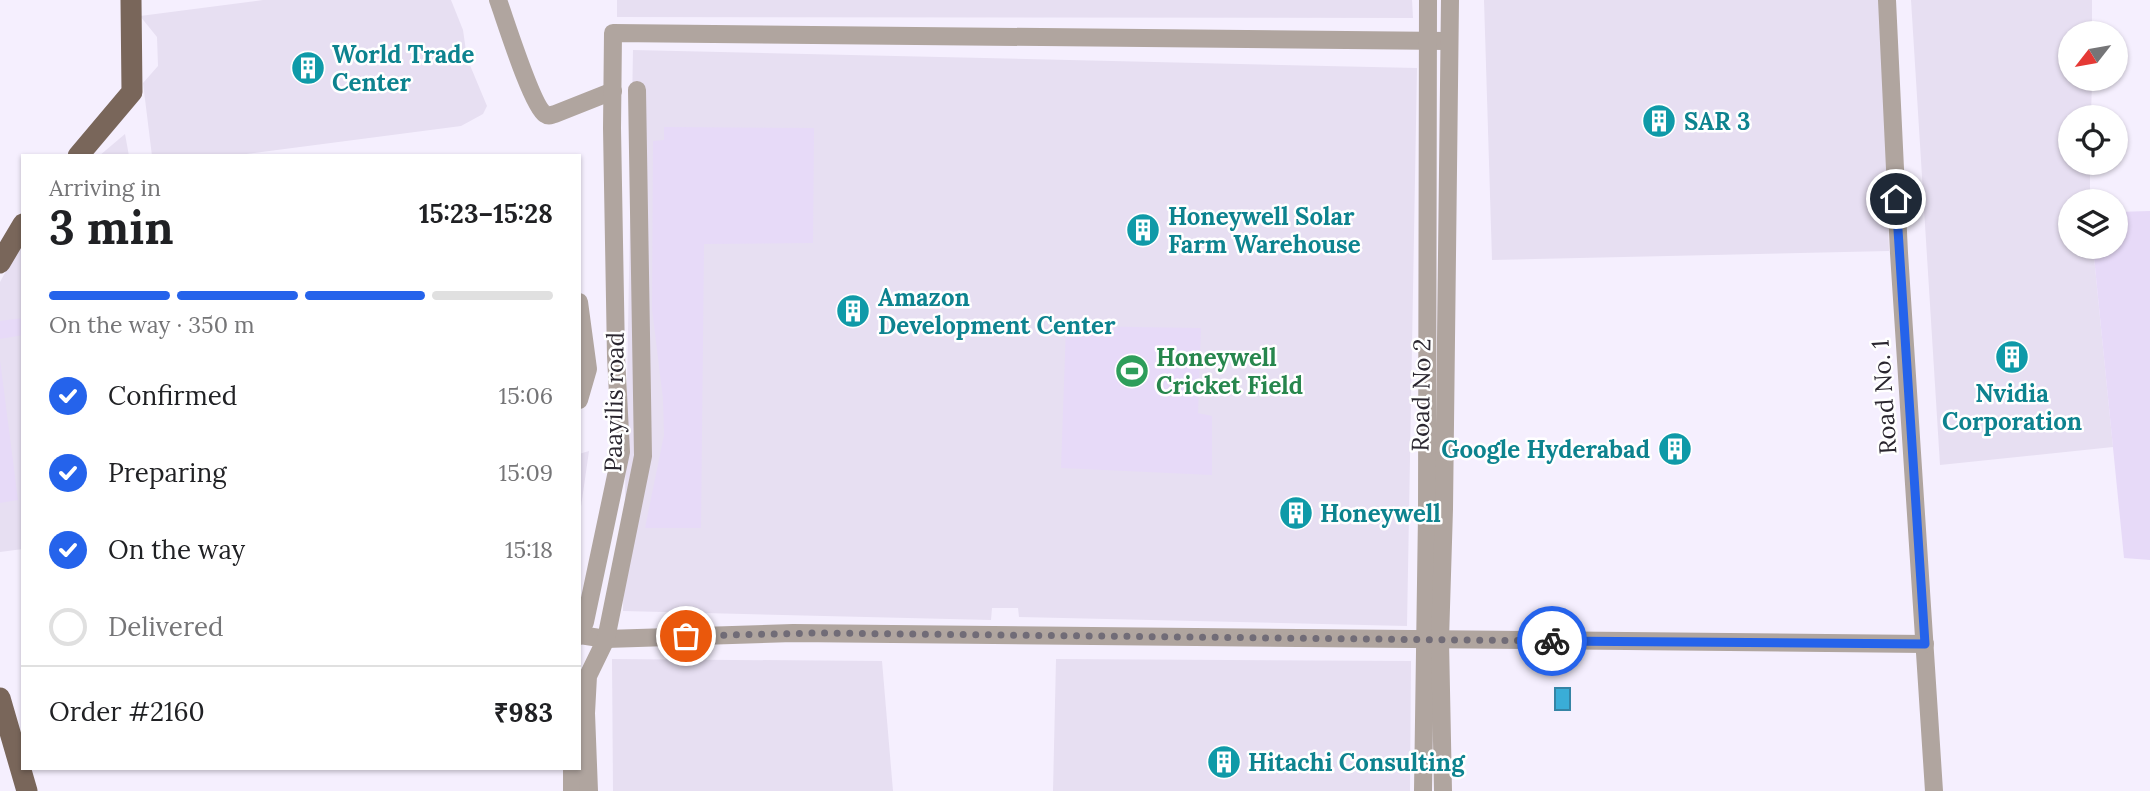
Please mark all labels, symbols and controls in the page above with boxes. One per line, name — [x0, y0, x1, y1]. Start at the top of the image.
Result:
north arrow — [2058, 21, 2128, 91]
map controls — [2058, 21, 2128, 259]
place label: World Trade Center — [332, 39, 475, 98]
building icon: World Trade Center — [289, 49, 327, 87]
building icon: SAR 3 — [1640, 102, 1678, 140]
button: locate — [2058, 105, 2128, 175]
place label: SAR 3 — [1684, 106, 1750, 137]
pin — [1866, 169, 1926, 229]
text: Arriving in — [49, 173, 161, 202]
icon: home — [1877, 180, 1915, 218]
button: layers — [2058, 189, 2128, 259]
text: 15:23–15:28 — [419, 197, 553, 230]
text: 3 min — [49, 198, 174, 257]
place label: Honeywell Solar Farm Warehouse — [1168, 201, 1361, 260]
building icon: Honeywell Solar Farm Warehouse — [1124, 211, 1162, 249]
place label: Amazon Development Center — [878, 282, 1116, 341]
building icon: Amazon Development Center — [834, 292, 872, 330]
text: On the way · 350 m — [49, 310, 255, 339]
street label: Paayilis road — [597, 332, 631, 472]
street label: Road No 2 — [1405, 338, 1437, 452]
building icon: Nvidia Corporation — [1993, 338, 2031, 376]
street label: Road No. 1 — [1865, 339, 1903, 455]
place label: Honeywell Cricket Field — [1156, 342, 1303, 401]
sports icon: Honeywell Cricket Field — [1113, 352, 1151, 390]
icon: check — [49, 377, 87, 415]
place label: Nvidia Corporation — [1942, 378, 2082, 437]
text: Confirmed — [108, 379, 237, 412]
text: 15:06 — [499, 381, 553, 410]
building icon: Google Hyderabad — [1656, 430, 1694, 468]
place label: Google Hyderabad — [1441, 434, 1650, 465]
icon: check — [49, 454, 87, 492]
text: Preparing — [108, 456, 227, 489]
text: 15:09 — [499, 458, 553, 487]
building icon: Honeywell — [1277, 494, 1315, 532]
place label: Honeywell — [1320, 498, 1441, 529]
icon: check — [49, 531, 87, 569]
text: On the way — [108, 533, 245, 566]
text: 15:18 — [505, 535, 553, 564]
pin — [656, 606, 716, 666]
courier — [1517, 606, 1587, 676]
text: Delivered — [108, 610, 224, 643]
icon: bag — [667, 617, 705, 655]
icon: bike — [1533, 622, 1571, 660]
text: Order #2160 — [49, 695, 205, 728]
text: ₹983 — [494, 696, 553, 729]
building icon: Hitachi Consulting — [1205, 743, 1243, 781]
place label: Hitachi Consulting — [1248, 747, 1466, 778]

